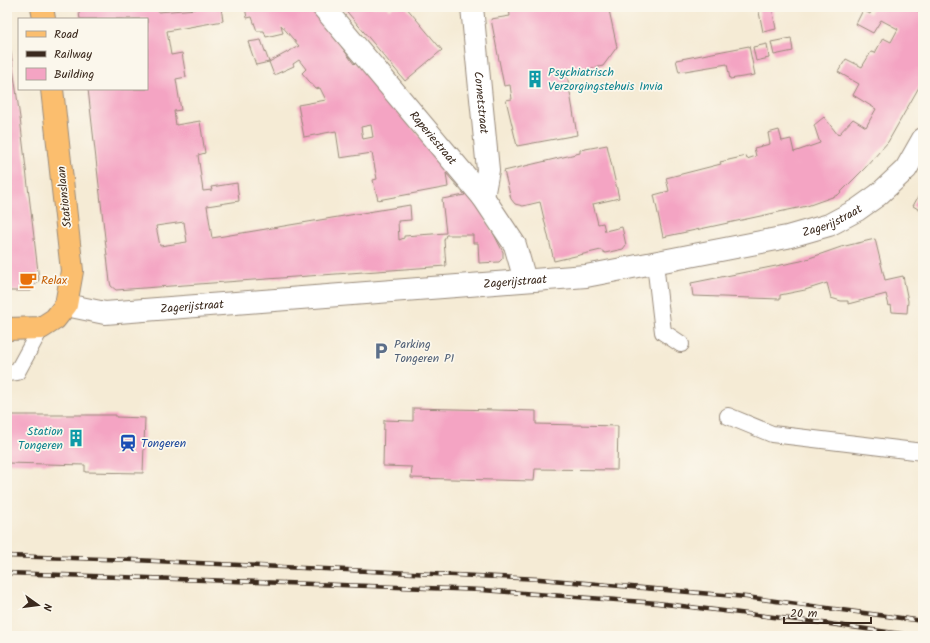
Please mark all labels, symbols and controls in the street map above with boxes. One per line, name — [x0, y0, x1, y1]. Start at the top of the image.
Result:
legend — [18, 18, 148, 90]
text: Road — [54, 25, 79, 44]
text: Railway — [54, 45, 92, 64]
place label: Psychiatrisch Verzorgingstehuis Invia — [548, 63, 663, 96]
text: Building — [54, 65, 94, 84]
building icon: Psychiatrisch Verzorgingstehuis Invia — [525, 69, 545, 89]
street label: Cornetstraat — [468, 70, 493, 135]
street label: Raperiestraat — [404, 107, 461, 170]
street label: Stationslaan — [52, 165, 77, 229]
street label: Zagerijstraat — [800, 200, 867, 242]
cafe icon: Relax — [18, 270, 38, 290]
street label: Zagerijstraat — [482, 270, 548, 294]
place label: Relax — [41, 271, 68, 290]
street label: Zagerijstraat — [159, 295, 225, 319]
place label: Parking Tongeren P1 — [394, 335, 454, 368]
parking icon: Parking Tongeren P1 — [371, 341, 391, 361]
place label: Station Tongeren — [18, 422, 63, 455]
building icon: Station Tongeren — [66, 428, 86, 448]
station icon: Tongeren — [118, 433, 138, 453]
place label: Tongeren — [141, 434, 186, 453]
north arrow — [18, 585, 58, 625]
scale bar — [784, 599, 871, 625]
text: N — [37, 602, 56, 613]
text: 20 m — [790, 604, 818, 623]

